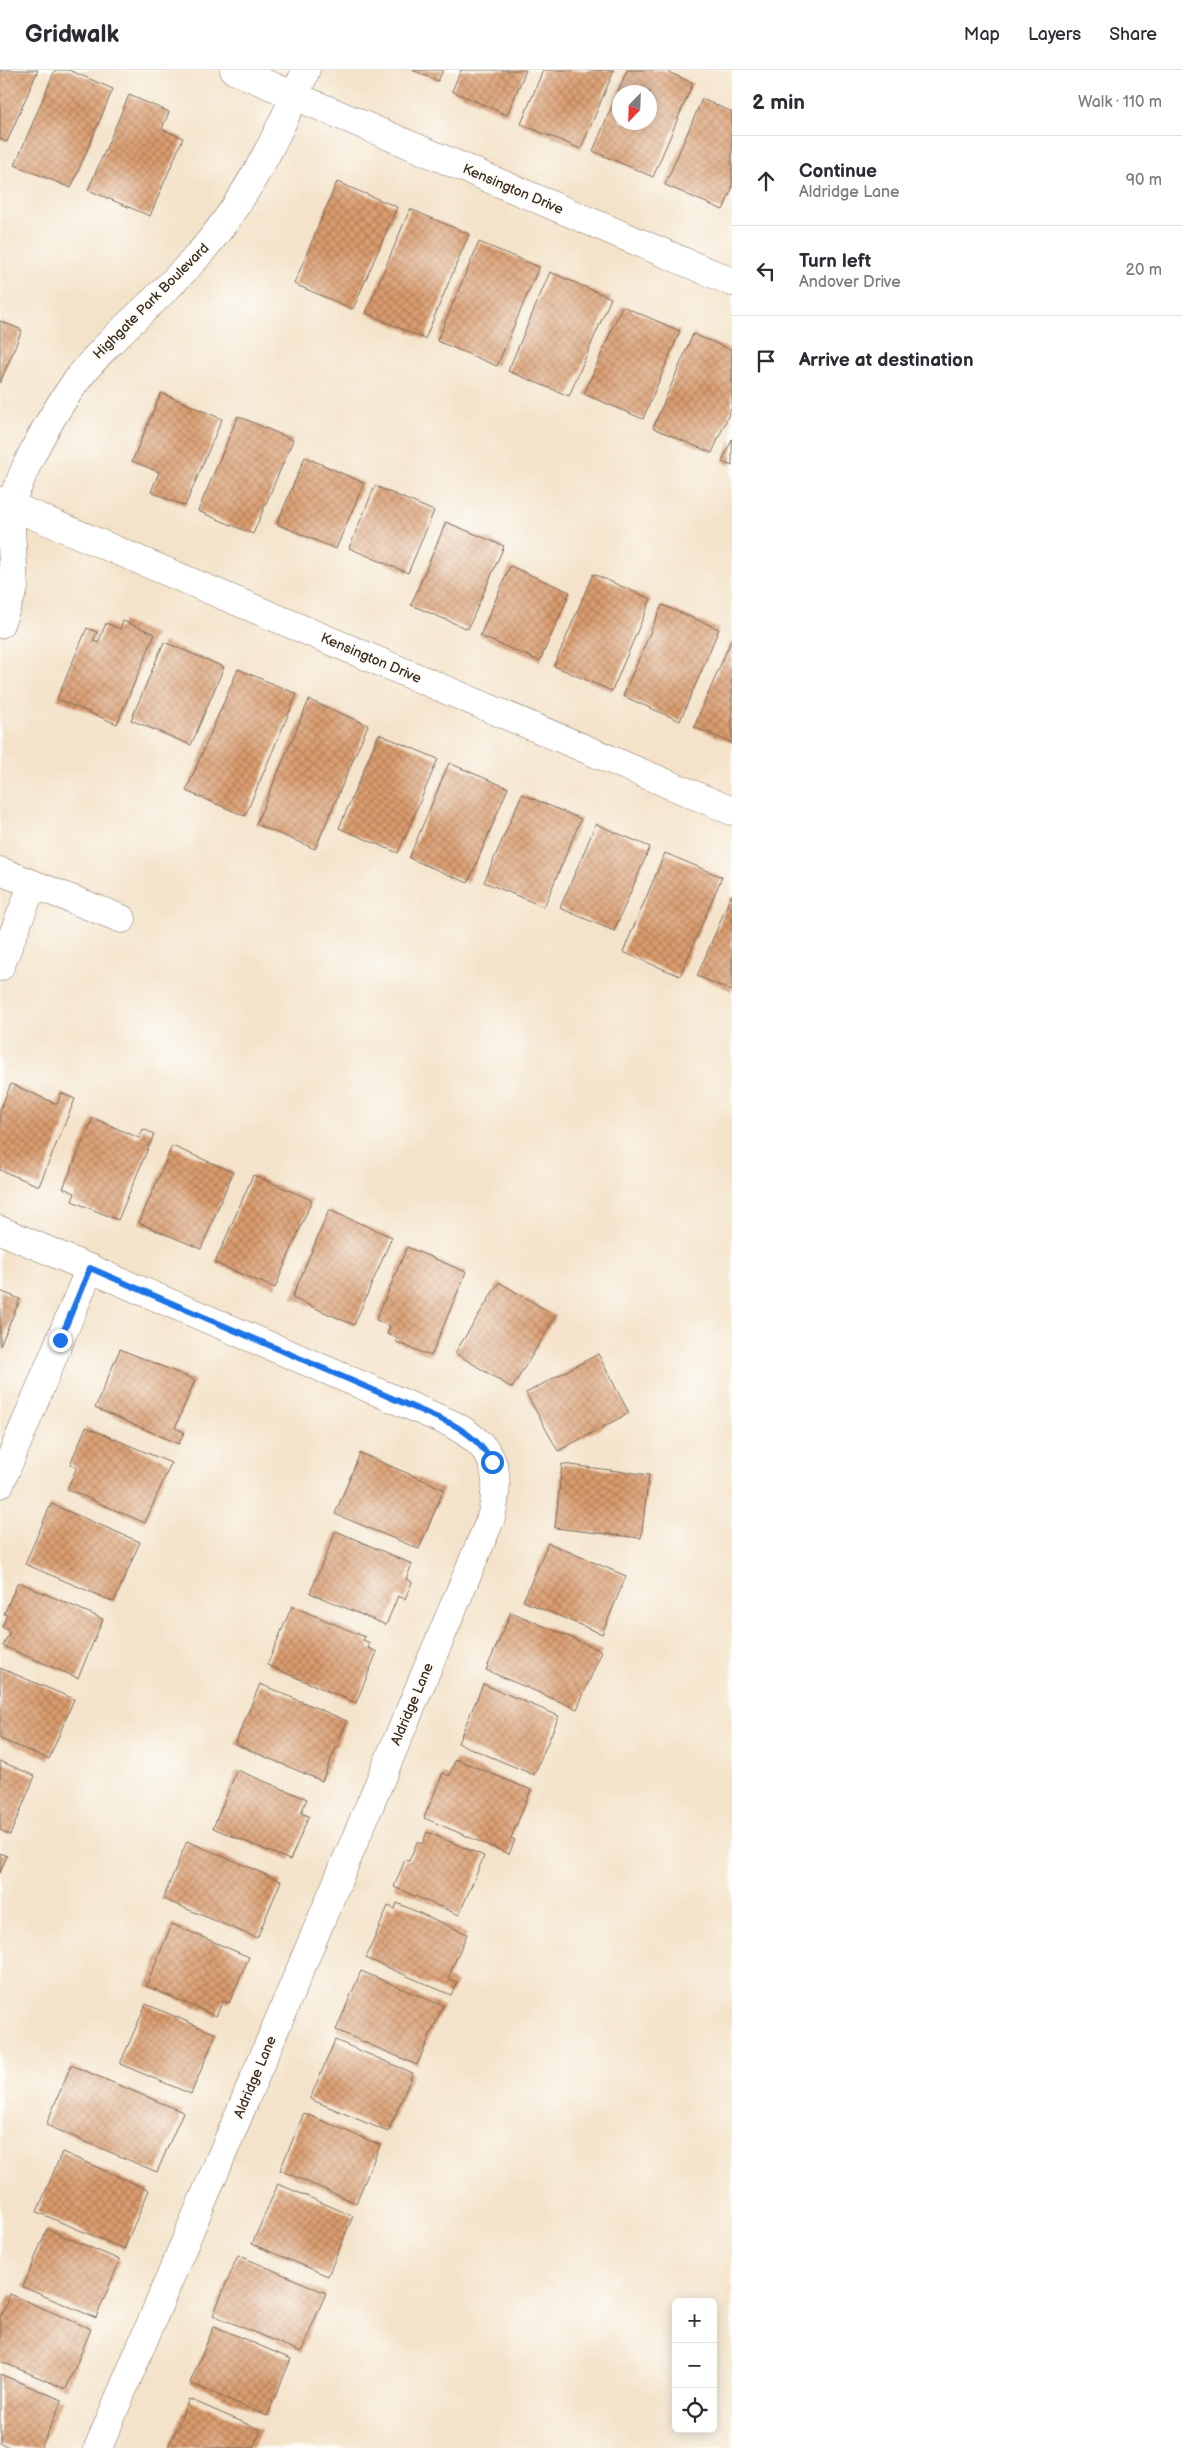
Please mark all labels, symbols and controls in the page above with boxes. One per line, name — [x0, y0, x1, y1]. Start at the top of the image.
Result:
text: Gridwalk — [25, 20, 119, 49]
text: Map — [964, 24, 1000, 45]
text: Layers — [1028, 24, 1081, 45]
text: Share — [1109, 24, 1157, 45]
north arrow — [612, 85, 657, 130]
text: 2 min — [752, 90, 805, 115]
text: Walk · 110 m — [1078, 93, 1162, 112]
street label: Kensington Drive — [460, 160, 566, 218]
text: Continue — [799, 160, 877, 183]
icon: ahead — [752, 167, 780, 195]
text: 90 m — [1126, 171, 1162, 190]
text: Aldridge Lane — [799, 183, 899, 202]
street label: Highgate Park Boulevard — [90, 240, 212, 362]
text: Turn left — [799, 250, 871, 273]
icon: left — [752, 257, 780, 285]
text: 20 m — [1126, 261, 1162, 280]
text: Andover Drive — [799, 273, 901, 292]
icon: arrive — [752, 347, 780, 375]
text: Arrive at destination — [799, 349, 974, 372]
street label: Kensington Drive — [318, 629, 424, 687]
route end — [49, 1329, 72, 1352]
route start — [481, 1451, 504, 1474]
street label: Aldridge Lane — [387, 1660, 437, 1748]
street label: Aldridge Lane — [230, 2033, 280, 2121]
map controls — [672, 2298, 717, 2433]
button: + — [672, 2298, 717, 2343]
button: − — [672, 2343, 717, 2388]
button: locate — [672, 2388, 717, 2433]

